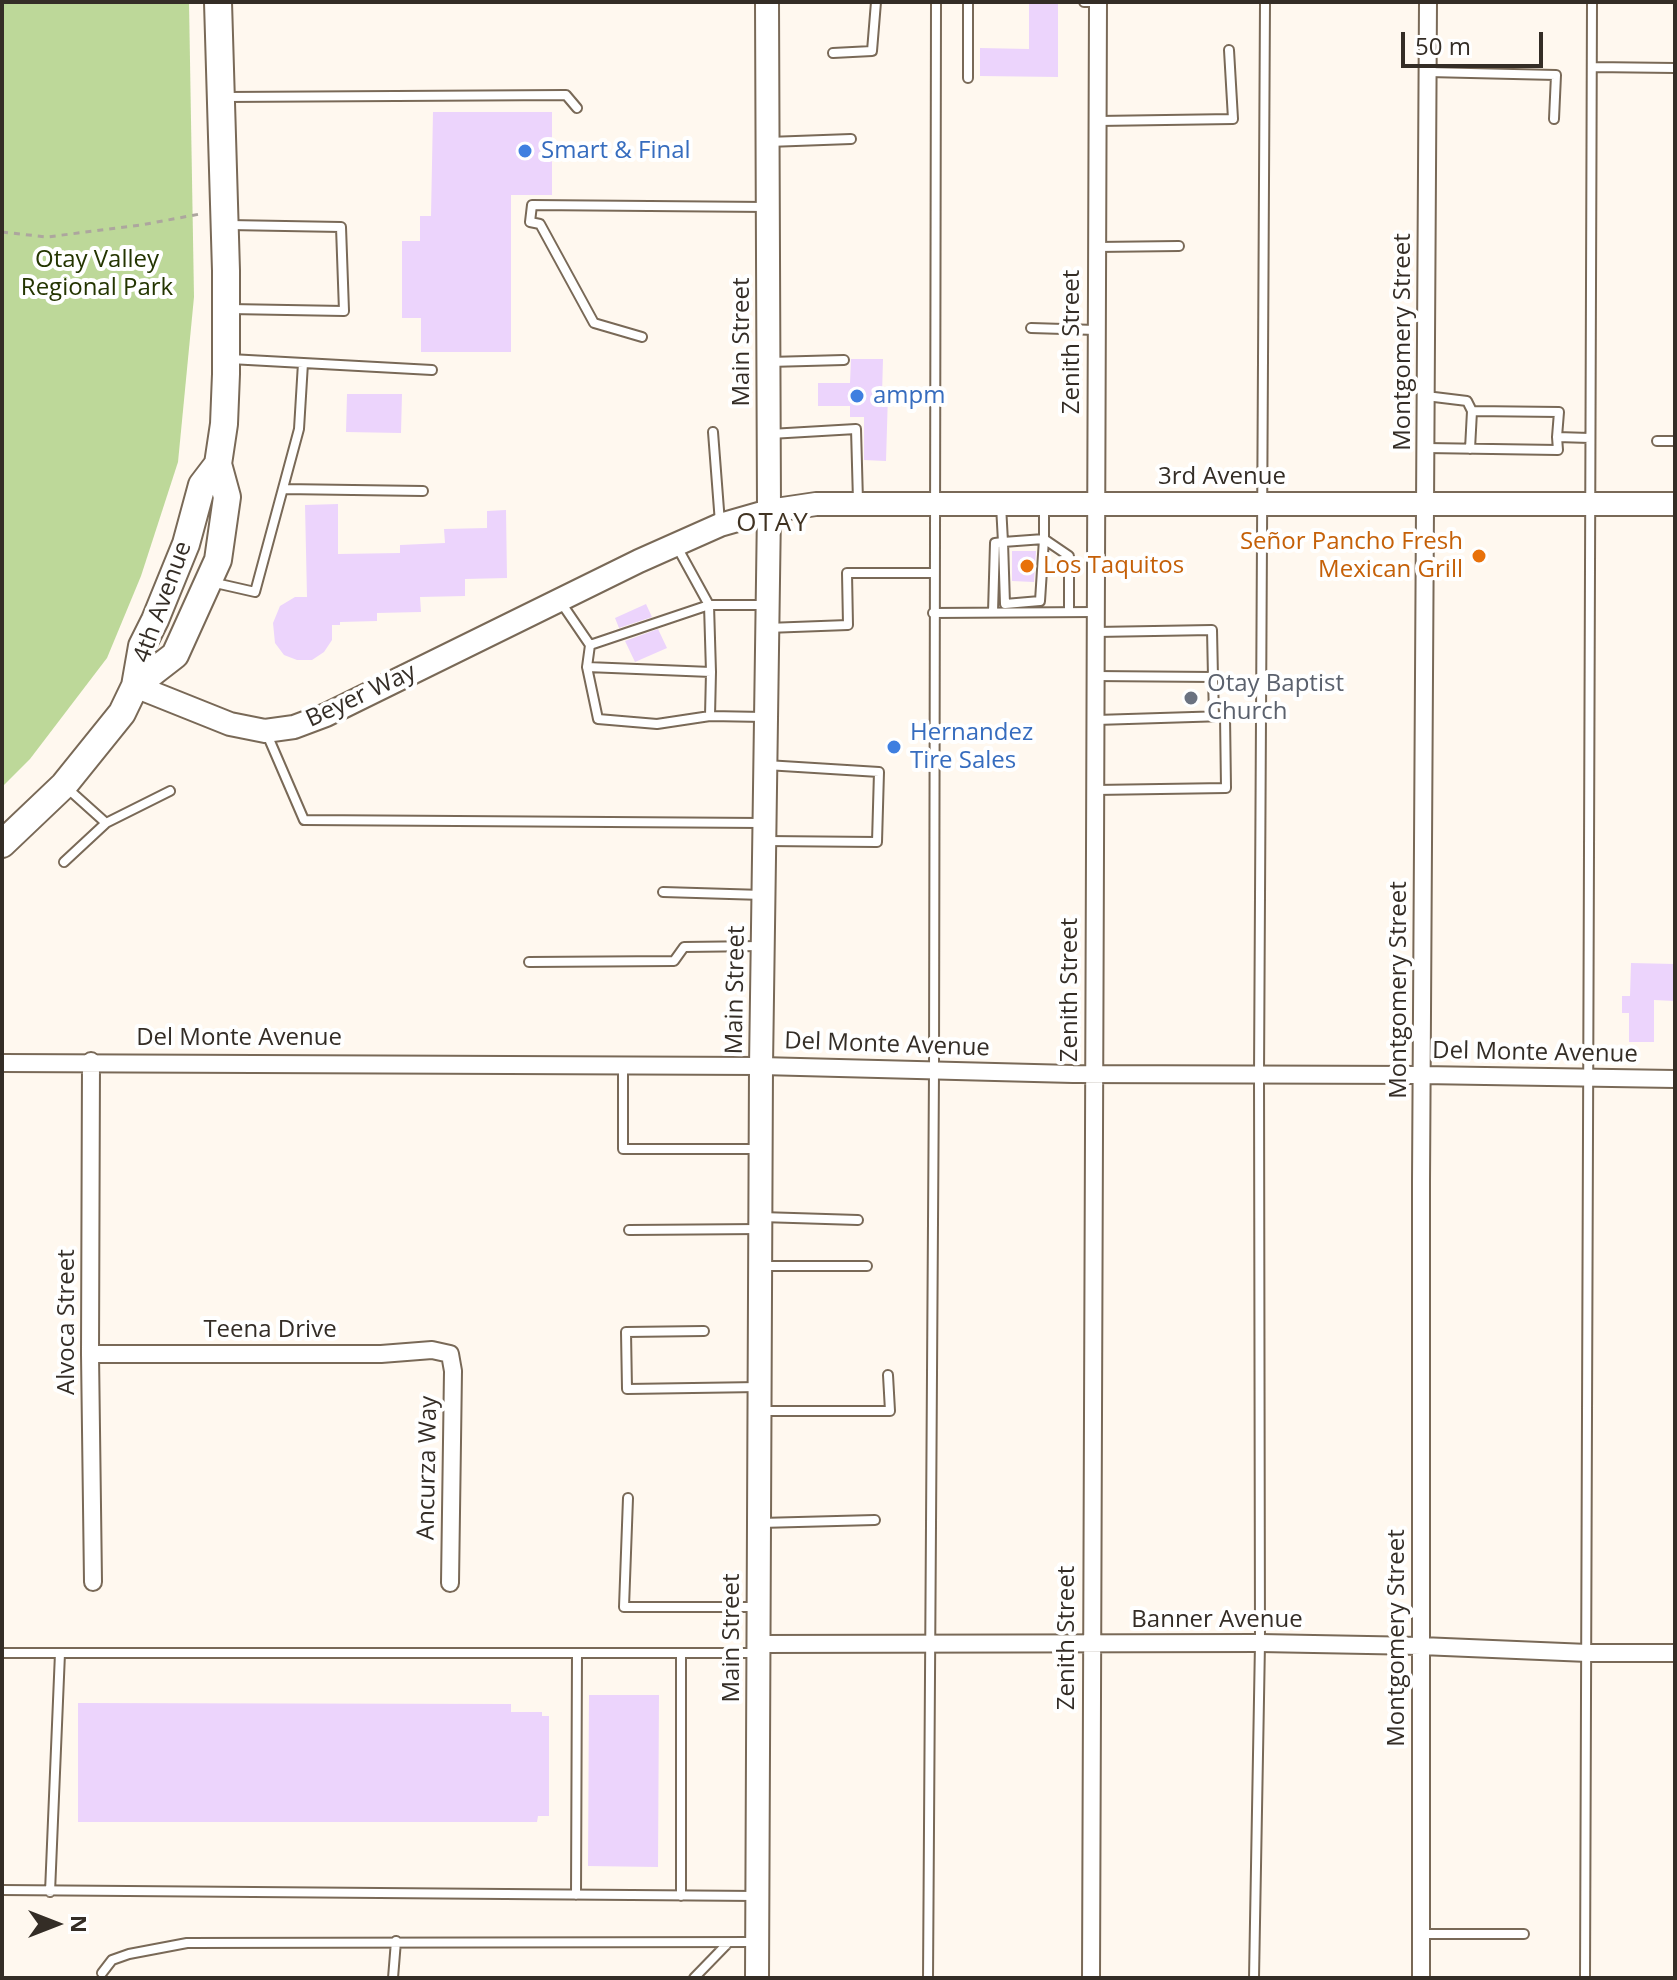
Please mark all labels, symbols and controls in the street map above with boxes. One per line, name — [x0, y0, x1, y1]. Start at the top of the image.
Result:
scale bar — [1405, 16, 1547, 66]
text: 50 m — [1415, 29, 1471, 62]
place label: Smart & Final — [541, 137, 691, 165]
marker: Smart & Final — [516, 142, 534, 160]
street label: Montgomery Street — [1389, 233, 1417, 451]
park label: Otay Valley Regional Park — [21, 246, 173, 302]
street label: Zenith Street — [1058, 270, 1086, 414]
street label: Main Street — [728, 278, 756, 406]
place label: ampm — [873, 382, 945, 410]
marker: ampm — [848, 387, 866, 405]
street label: 3rd Avenue — [1158, 463, 1286, 491]
district label: OTAY — [736, 508, 810, 540]
place label: Señor Pancho Fresh Mexican Grill — [1240, 528, 1463, 584]
street label: 4th Avenue — [128, 538, 198, 666]
marker: Señor Pancho Fresh Mexican Grill — [1470, 547, 1488, 565]
place label: Los Taquitos — [1043, 552, 1184, 580]
marker: Los Taquitos — [1018, 557, 1036, 575]
street label: Beyer Way — [301, 658, 421, 734]
place label: Otay Baptist Church — [1207, 670, 1344, 726]
marker: Otay Baptist Church — [1182, 689, 1200, 707]
place label: Hernandez Tire Sales — [910, 719, 1033, 775]
marker: Hernandez Tire Sales — [885, 738, 903, 756]
street label: Montgomery Street — [1385, 881, 1413, 1099]
street label: Zenith Street — [1056, 918, 1084, 1062]
street label: Main Street — [720, 925, 752, 1055]
street label: Del Monte Avenue — [136, 1024, 342, 1052]
street label: Del Monte Avenue — [784, 1027, 990, 1063]
street label: Del Monte Avenue — [1432, 1037, 1638, 1069]
street label: Alvoca Street — [53, 1249, 81, 1395]
street label: Teena Drive — [203, 1316, 337, 1344]
street label: Ancurza Way — [412, 1396, 444, 1540]
street label: Montgomery Street — [1383, 1529, 1411, 1747]
street label: Zenith Street — [1053, 1566, 1081, 1710]
street label: Main Street — [718, 1574, 746, 1702]
street label: Banner Avenue — [1131, 1606, 1303, 1634]
north arrow — [16, 1884, 96, 1964]
text: N — [65, 1915, 95, 1933]

